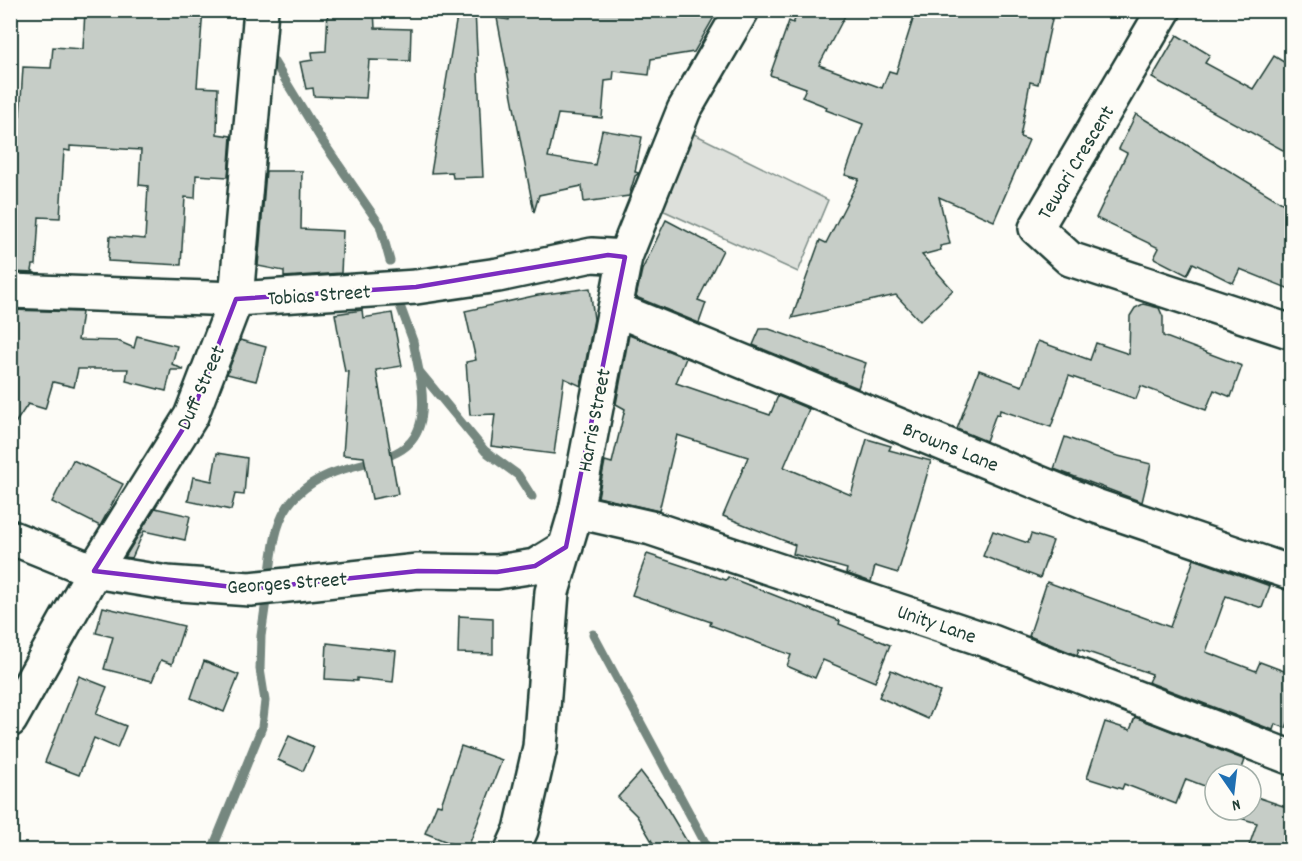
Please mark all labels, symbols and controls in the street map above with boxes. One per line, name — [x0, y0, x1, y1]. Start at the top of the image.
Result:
street label: Tewari Crescent — [1032, 100, 1124, 226]
street label: Tobias Street — [267, 278, 372, 316]
street label: Duff Street — [171, 341, 235, 435]
street label: Harris Street — [571, 366, 621, 475]
street label: Browns Lane — [897, 416, 1002, 482]
street label: Georges Street — [226, 566, 348, 604]
street label: Unity Lane — [892, 598, 980, 653]
north arrow — [1203, 762, 1263, 822]
text: N — [1229, 792, 1243, 816]

